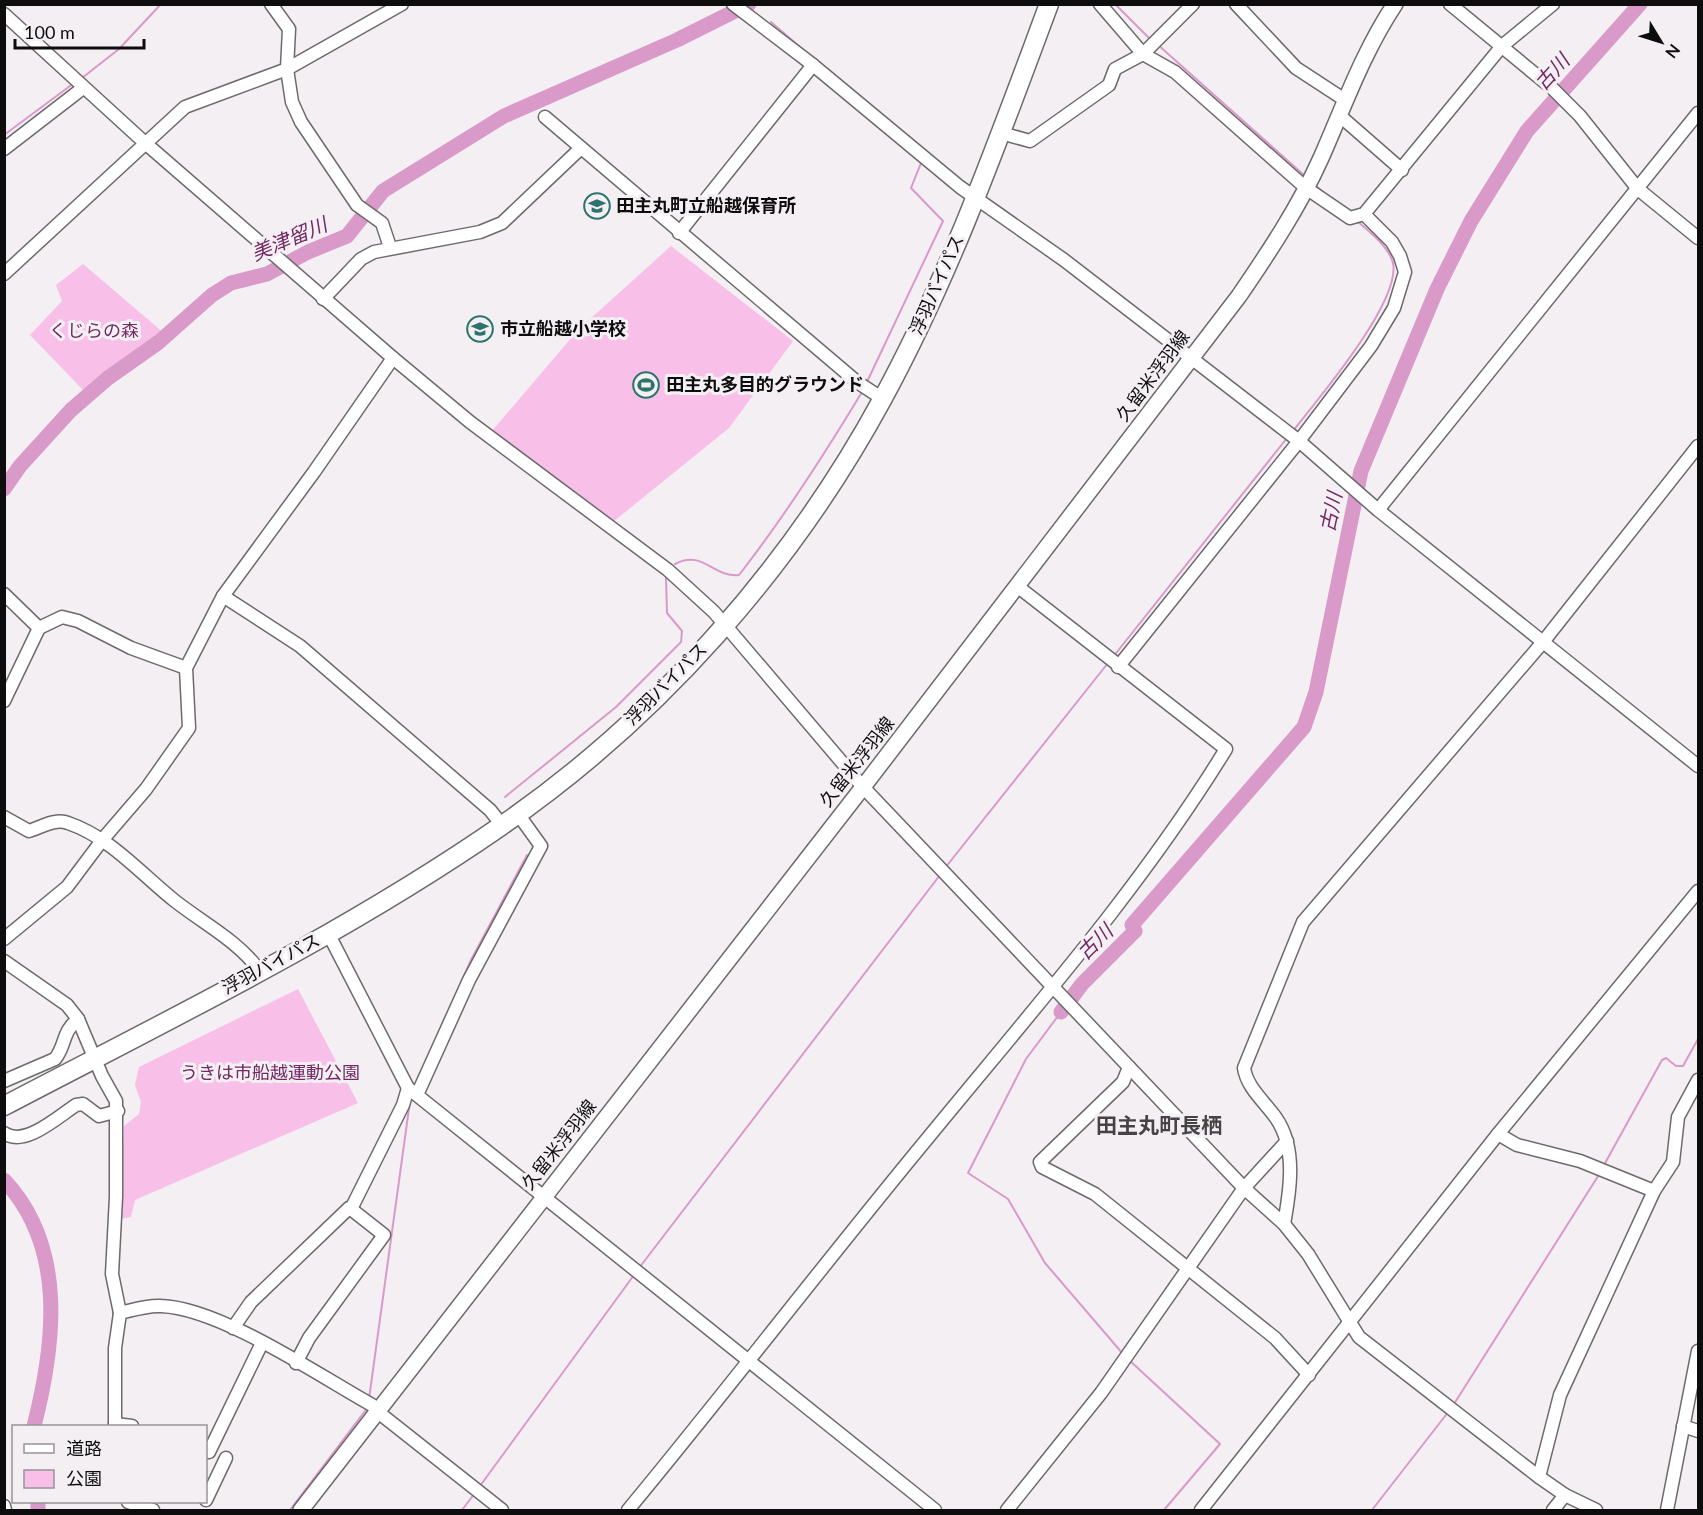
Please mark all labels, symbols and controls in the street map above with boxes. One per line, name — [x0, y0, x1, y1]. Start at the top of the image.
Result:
scale bar — [15, 12, 144, 50]
north arrow — [1631, 12, 1691, 72]
text: 100 m — [24, 21, 75, 43]
text: N — [1662, 41, 1684, 62]
water label: 古川 — [1529, 47, 1575, 94]
school or university icon: 田主丸町立船越保育所 — [582, 191, 612, 221]
place label: 田主丸町立船越保育所 — [616, 194, 796, 216]
water label: 美津留川 — [247, 211, 332, 265]
street label: 浮羽バイパス — [904, 231, 968, 338]
school or university icon: 市立船越小学校 — [465, 314, 495, 344]
place label: 市立船越小学校 — [500, 317, 626, 339]
park label: くじらの森 — [49, 319, 139, 341]
street label: 久留米浮羽線 — [1111, 326, 1193, 425]
sports icon: 田主丸多目的グラウンド — [631, 370, 661, 400]
place label: 田主丸多目的グラウンド — [666, 373, 864, 395]
water label: 古川 — [1314, 488, 1346, 534]
street label: 浮羽バイパス — [619, 637, 711, 729]
street label: 久留米浮羽線 — [814, 712, 898, 811]
water label: 古川 — [1072, 917, 1118, 964]
street label: 浮羽バイパス — [218, 928, 323, 998]
park label: うきは市船越運動公園 — [180, 1061, 360, 1083]
street label: 久留米浮羽線 — [516, 1095, 600, 1194]
district label: 田主丸町長栖 — [1096, 1112, 1222, 1137]
legend — [12, 1425, 207, 1503]
text: 道路 — [66, 1437, 102, 1459]
text: 公園 — [66, 1467, 102, 1489]

